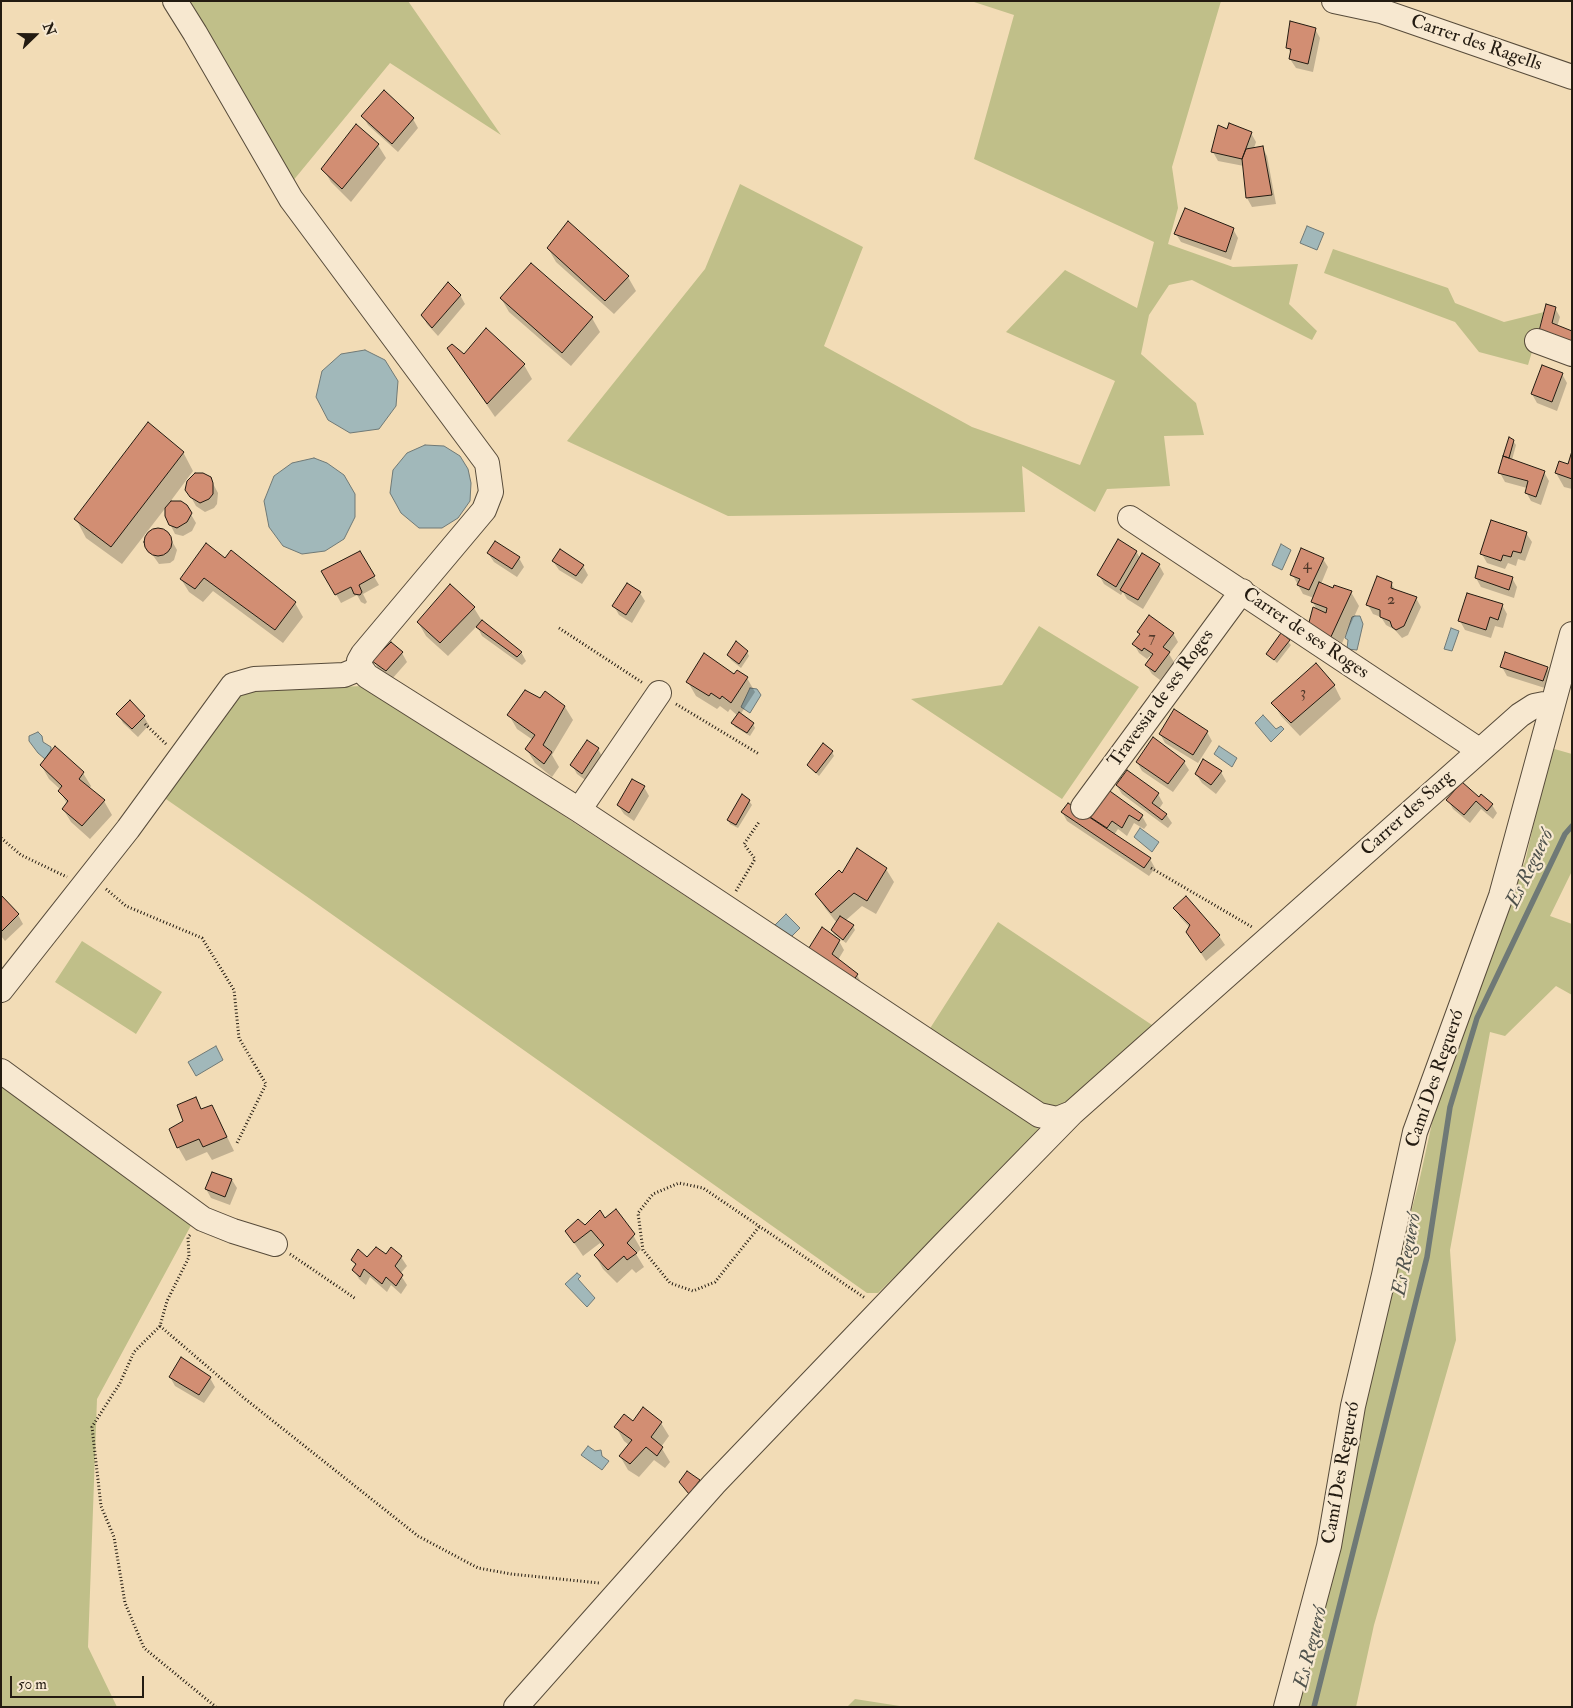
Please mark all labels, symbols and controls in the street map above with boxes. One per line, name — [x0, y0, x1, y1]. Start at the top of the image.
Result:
north arrow — [10, 10, 60, 60]
street label: Carrer des Ragells — [1407, 11, 1545, 77]
text: N — [39, 20, 60, 38]
house number: 4 — [1303, 556, 1311, 576]
street label: Carrer de ses Roges — [1238, 583, 1372, 685]
house number: 2 — [1387, 591, 1395, 611]
street label: Travessia de ses Roges — [1104, 626, 1220, 772]
house number: 7 — [1148, 629, 1156, 649]
house number: 3 — [1300, 684, 1306, 704]
street label: Carrer des Sarg — [1357, 766, 1459, 862]
water label: Es Regueró — [1502, 826, 1560, 912]
street label: Camí Des Regueró — [1402, 1007, 1470, 1151]
water label: Es Regueró — [1388, 1212, 1428, 1298]
street label: Camí Des Regueró — [1318, 1400, 1366, 1546]
water label: Es Regueró — [1290, 1604, 1334, 1692]
scale bar — [12, 1666, 146, 1698]
text: 50 m — [18, 1675, 47, 1694]

